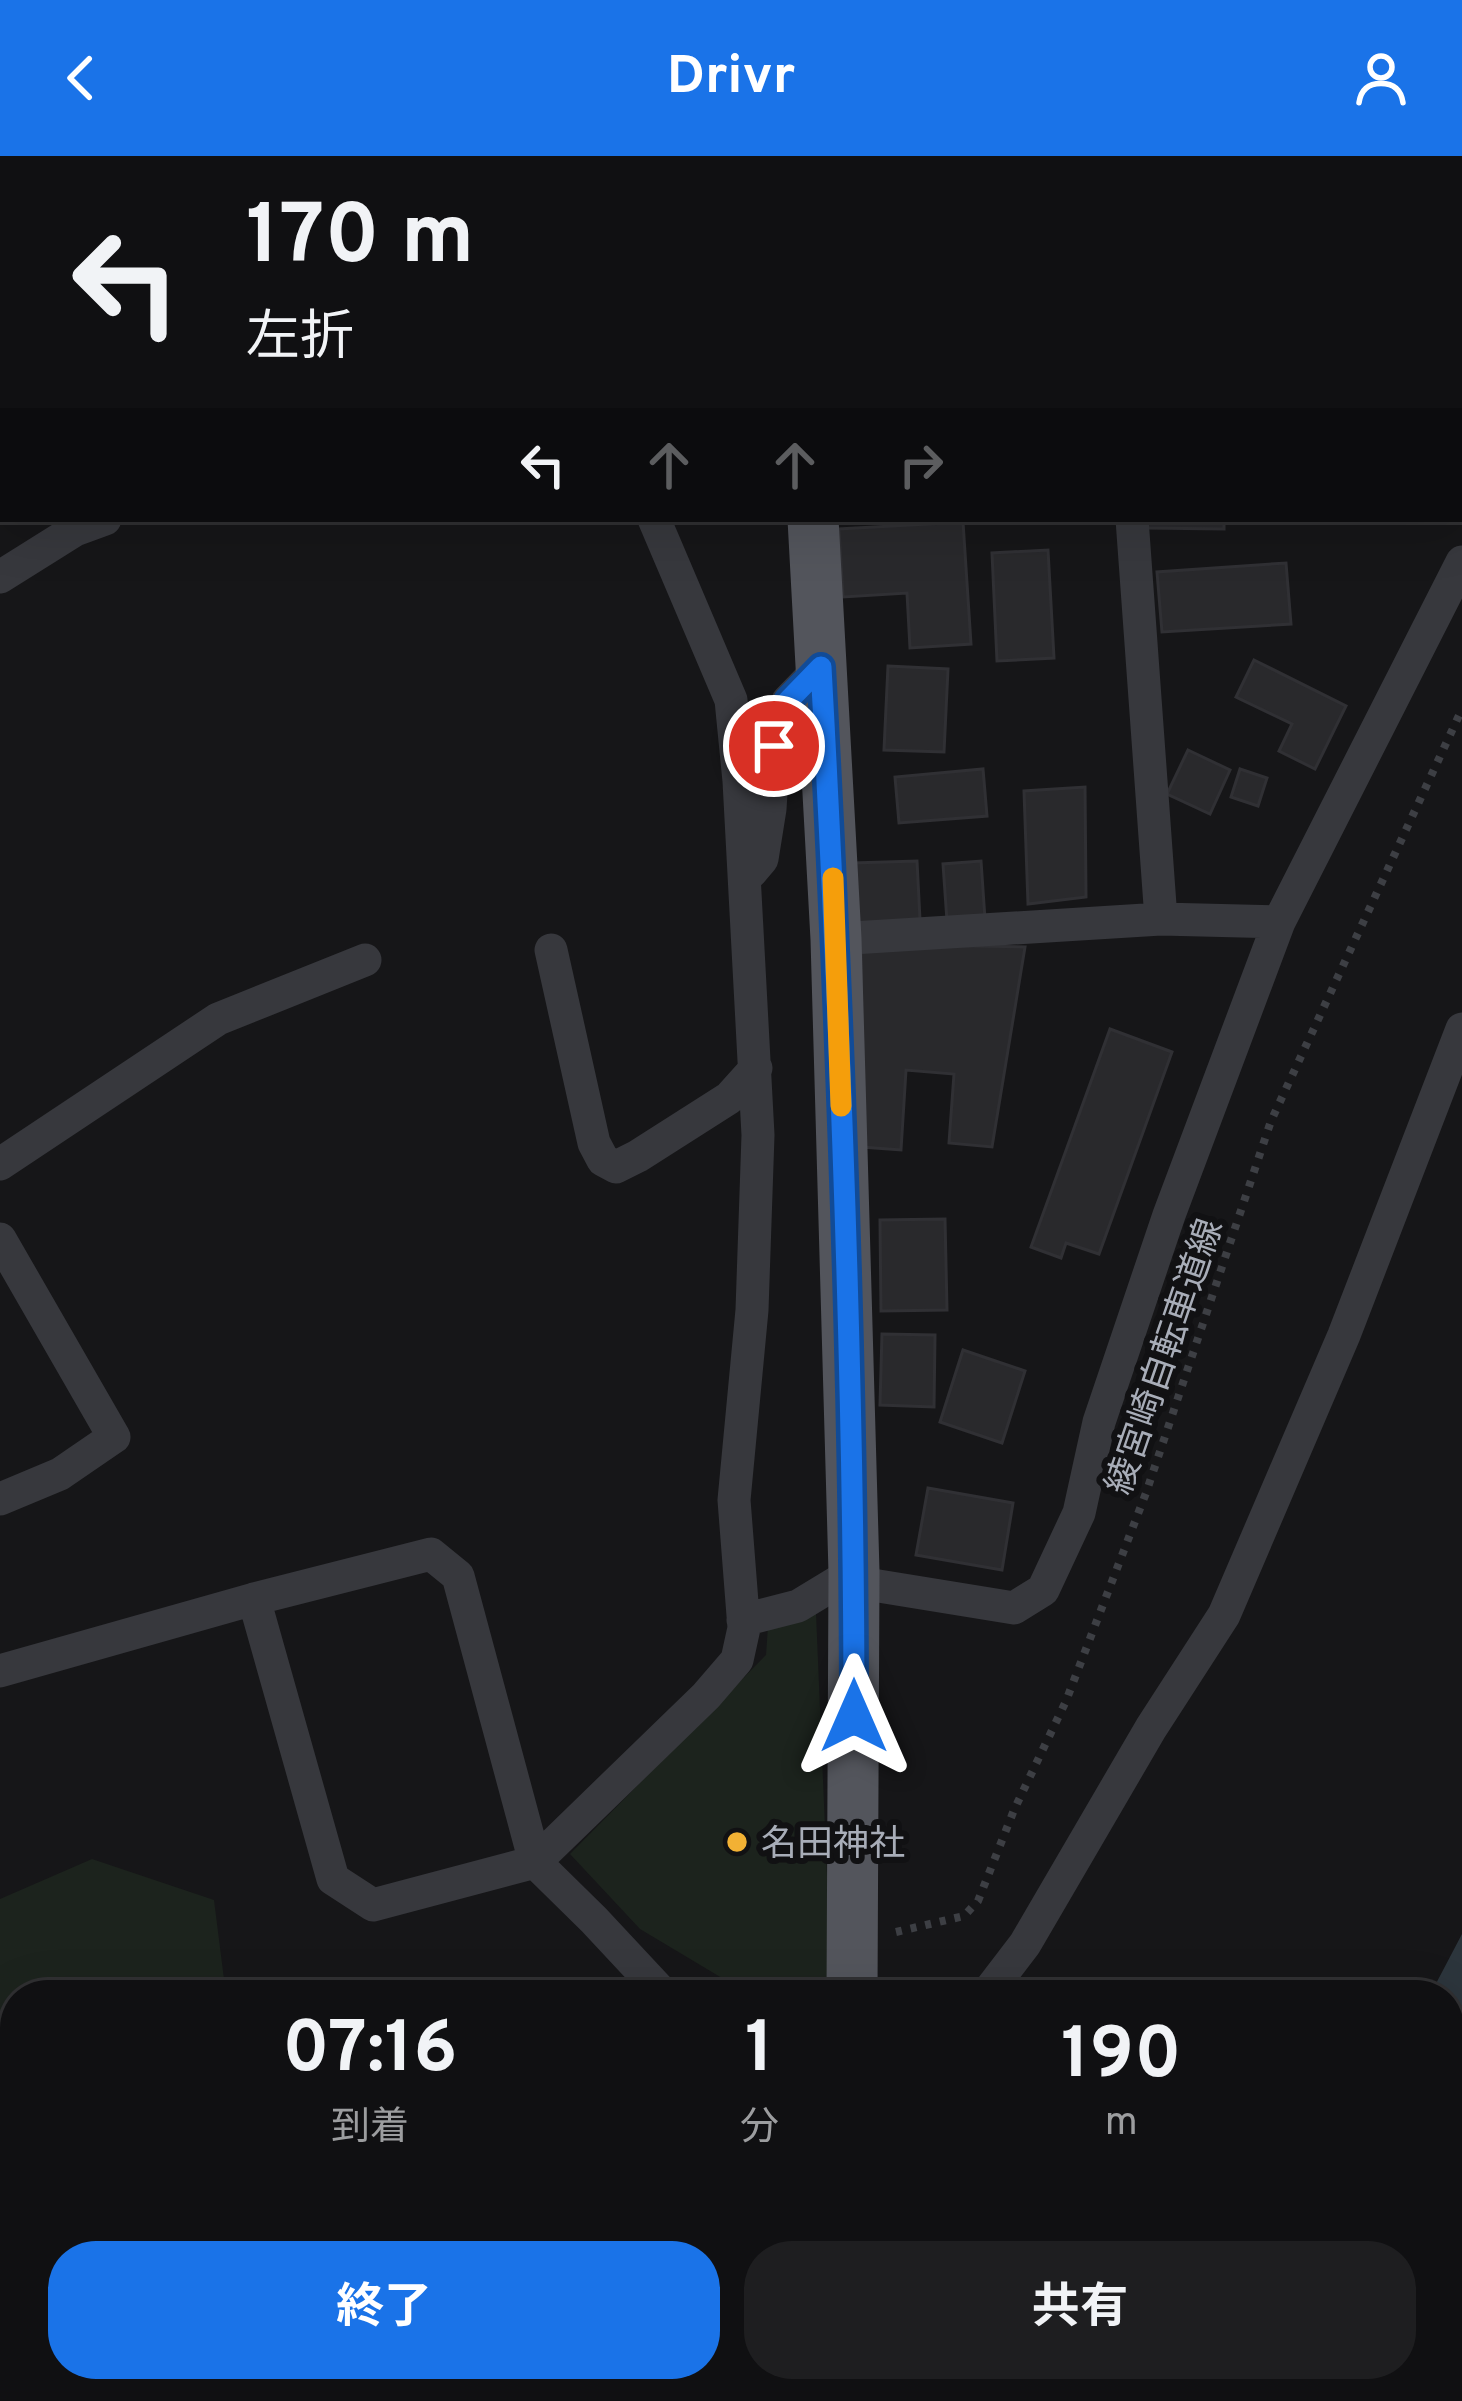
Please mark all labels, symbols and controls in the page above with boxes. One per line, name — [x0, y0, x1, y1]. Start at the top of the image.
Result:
text: Drivr — [667, 44, 795, 113]
icon: back — [48, 45, 114, 111]
icon: person — [1348, 45, 1414, 111]
text: 170 m — [246, 187, 474, 293]
icon: left — [48, 204, 204, 360]
text: 左折 — [246, 306, 354, 375]
icon: left — [510, 432, 576, 498]
icon: ahead — [636, 432, 702, 498]
icon: ahead — [762, 432, 828, 498]
icon: right — [888, 432, 954, 498]
pin — [723, 695, 825, 797]
icon: arrive — [741, 713, 807, 779]
street label: 綾宮崎自転車道線 — [1098, 1214, 1235, 1501]
position arrow — [791, 1653, 917, 1779]
place label: 名田神社 — [761, 1823, 905, 1869]
marker: 名田神社 — [724, 1829, 750, 1855]
text: 07:16 — [282, 2006, 458, 2098]
text: 1 — [745, 2006, 774, 2098]
text: 190 — [1061, 2012, 1182, 2104]
text: m — [1105, 2100, 1138, 2149]
text: 到着 — [331, 2105, 409, 2154]
text: 分 — [740, 2105, 779, 2154]
button: 終了 — [48, 2241, 720, 2379]
button: 共有 — [744, 2241, 1416, 2379]

